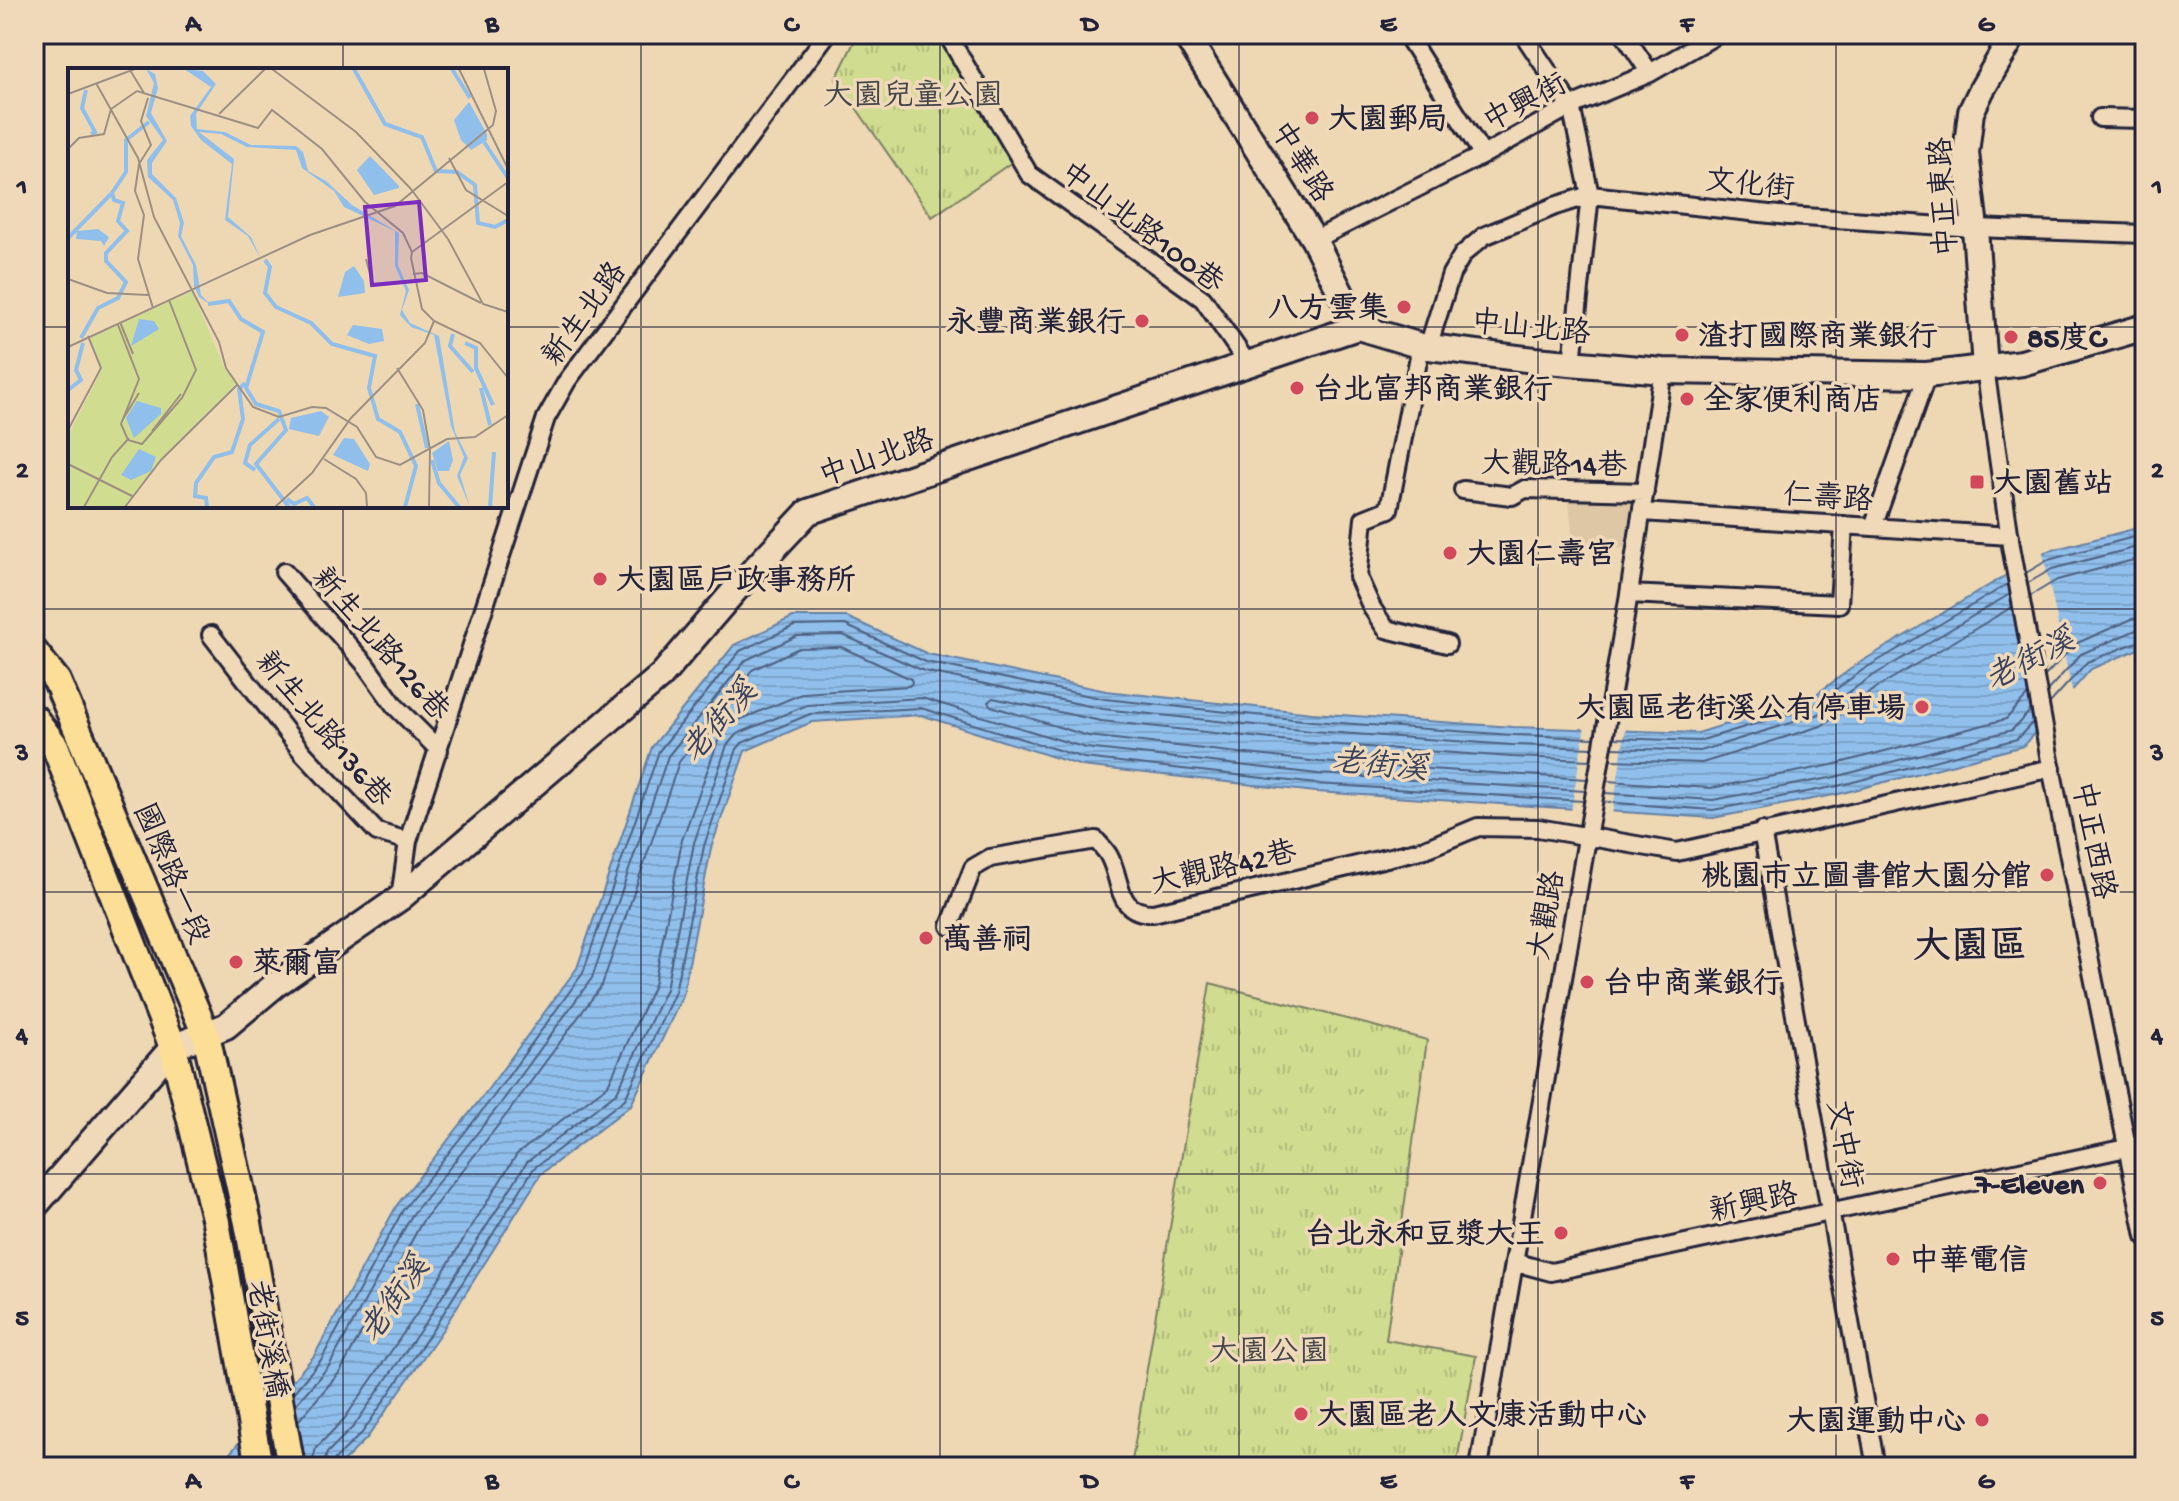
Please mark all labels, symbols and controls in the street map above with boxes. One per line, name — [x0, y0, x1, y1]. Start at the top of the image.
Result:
text: A — [184, 11, 202, 42]
text: B — [484, 11, 500, 42]
text: C — [784, 11, 801, 42]
text: D — [1080, 11, 1100, 42]
text: E — [1380, 11, 1398, 42]
text: F — [1679, 11, 1695, 42]
text: G — [1978, 11, 1996, 42]
street label: 中興街 — [1477, 66, 1574, 142]
inset map — [68, 68, 508, 508]
park label: 大園兒童公園 — [823, 79, 1003, 116]
place label: 大園郵局 — [1328, 103, 1448, 140]
marker: 大園郵局 — [1303, 109, 1321, 127]
street label: 中華路 — [1260, 114, 1340, 211]
street label: 中正東路 — [1923, 136, 1967, 258]
street label: 中山北路100巷 — [1051, 154, 1231, 303]
street label: 文化街 — [1703, 164, 1796, 210]
text: 1 — [16, 174, 27, 205]
text: 1 — [2151, 174, 2162, 205]
street label: 新生北路 — [536, 256, 636, 374]
place label: 八方雲集 — [1268, 292, 1388, 329]
marker: 八方雲集 — [1395, 298, 1413, 316]
street label: 中山北路 — [1469, 304, 1592, 354]
place label: 永豐商業銀行 — [946, 306, 1126, 343]
marker: 永豐商業銀行 — [1133, 312, 1151, 330]
place label: 渣打國際商業銀行 — [1698, 320, 1938, 357]
place label: 85度C — [2027, 321, 2108, 359]
marker: 渣打國際商業銀行 — [1673, 326, 1691, 344]
marker: 85度C — [2002, 328, 2020, 346]
place label: 台北富邦商業銀行 — [1313, 373, 1553, 410]
marker: 台北富邦商業銀行 — [1288, 379, 1306, 397]
place label: 全家便利商店 — [1703, 384, 1883, 421]
marker: 全家便利商店 — [1678, 390, 1696, 408]
street label: 中山北路 — [814, 421, 940, 496]
street label: 大觀路14巷 — [1480, 447, 1627, 486]
text: 2 — [16, 457, 29, 488]
text: 2 — [2151, 457, 2164, 488]
place label: 大園舊站 — [1993, 467, 2113, 504]
marker: 大園舊站 — [1968, 473, 1986, 491]
street label: 仁壽路 — [1782, 478, 1874, 521]
place label: 大園仁壽宮 — [1466, 538, 1616, 575]
marker: 大園仁壽宮 — [1441, 544, 1459, 562]
street label: 新生北路126巷 — [302, 561, 456, 730]
place label: 大園區戶政事務所 — [616, 564, 856, 601]
marker: 大園區戶政事務所 — [591, 570, 609, 588]
water label: 老街溪 — [1979, 620, 2084, 702]
street label: 新生北路136巷 — [246, 644, 398, 816]
water label: 老街溪 — [674, 672, 769, 772]
place label: 大園區老街溪公有停車場 — [1576, 691, 1906, 729]
marker: 大園區老街溪公有停車場 — [1913, 698, 1931, 716]
text: 3 — [14, 740, 29, 771]
text: 3 — [2149, 740, 2164, 771]
water label: 老街溪 — [1330, 743, 1431, 791]
street label: 中正西路 — [2062, 778, 2122, 903]
street label: 國際路一段 — [123, 798, 216, 951]
street label: 大觀路42巷 — [1147, 835, 1300, 904]
place label: 桃園市立圖書館大園分館 — [1701, 860, 2031, 897]
marker: 桃園市立圖書館大園分館 — [2038, 866, 2056, 884]
street label: 大觀路 — [1522, 868, 1574, 963]
place label: 萬善祠 — [942, 923, 1032, 960]
district label: 大園區 — [1913, 926, 2027, 972]
marker: 萬善祠 — [917, 929, 935, 947]
place label: 萊爾富 — [252, 947, 342, 984]
marker: 萊爾富 — [227, 953, 245, 971]
place label: 台中商業銀行 — [1603, 966, 1783, 1004]
marker: 台中商業銀行 — [1578, 973, 1596, 991]
text: 4 — [15, 1022, 29, 1053]
text: 4 — [2150, 1022, 2164, 1053]
street label: 文中街 — [1817, 1097, 1870, 1192]
place label: 7-Eleven — [1973, 1170, 2085, 1205]
marker: 7-Eleven — [2091, 1174, 2109, 1192]
street label: 新興路 — [1706, 1177, 1802, 1232]
place label: 台北永和豆漿大王 — [1305, 1218, 1545, 1255]
marker: 台北永和豆漿大王 — [1552, 1224, 1570, 1242]
place label: 中華電信 — [1909, 1243, 2029, 1281]
water label: 老街溪 — [352, 1248, 441, 1351]
marker: 中華電信 — [1884, 1250, 1902, 1268]
street label: 老街溪橋 — [237, 1277, 294, 1402]
text: 5 — [15, 1305, 29, 1336]
text: 5 — [2150, 1305, 2164, 1336]
park label: 大園公園 — [1209, 1336, 1329, 1372]
place label: 大園區老人文康活動中心 — [1317, 1398, 1647, 1436]
place label: 大園運動中心 — [1786, 1404, 1966, 1442]
marker: 大園區老人文康活動中心 — [1292, 1405, 1310, 1423]
marker: 大園運動中心 — [1973, 1411, 1991, 1429]
text: A — [184, 1468, 202, 1499]
text: B — [484, 1468, 500, 1499]
text: C — [784, 1468, 801, 1499]
text: D — [1080, 1468, 1100, 1499]
text: E — [1380, 1468, 1398, 1499]
text: F — [1679, 1468, 1695, 1499]
text: G — [1978, 1468, 1996, 1499]

